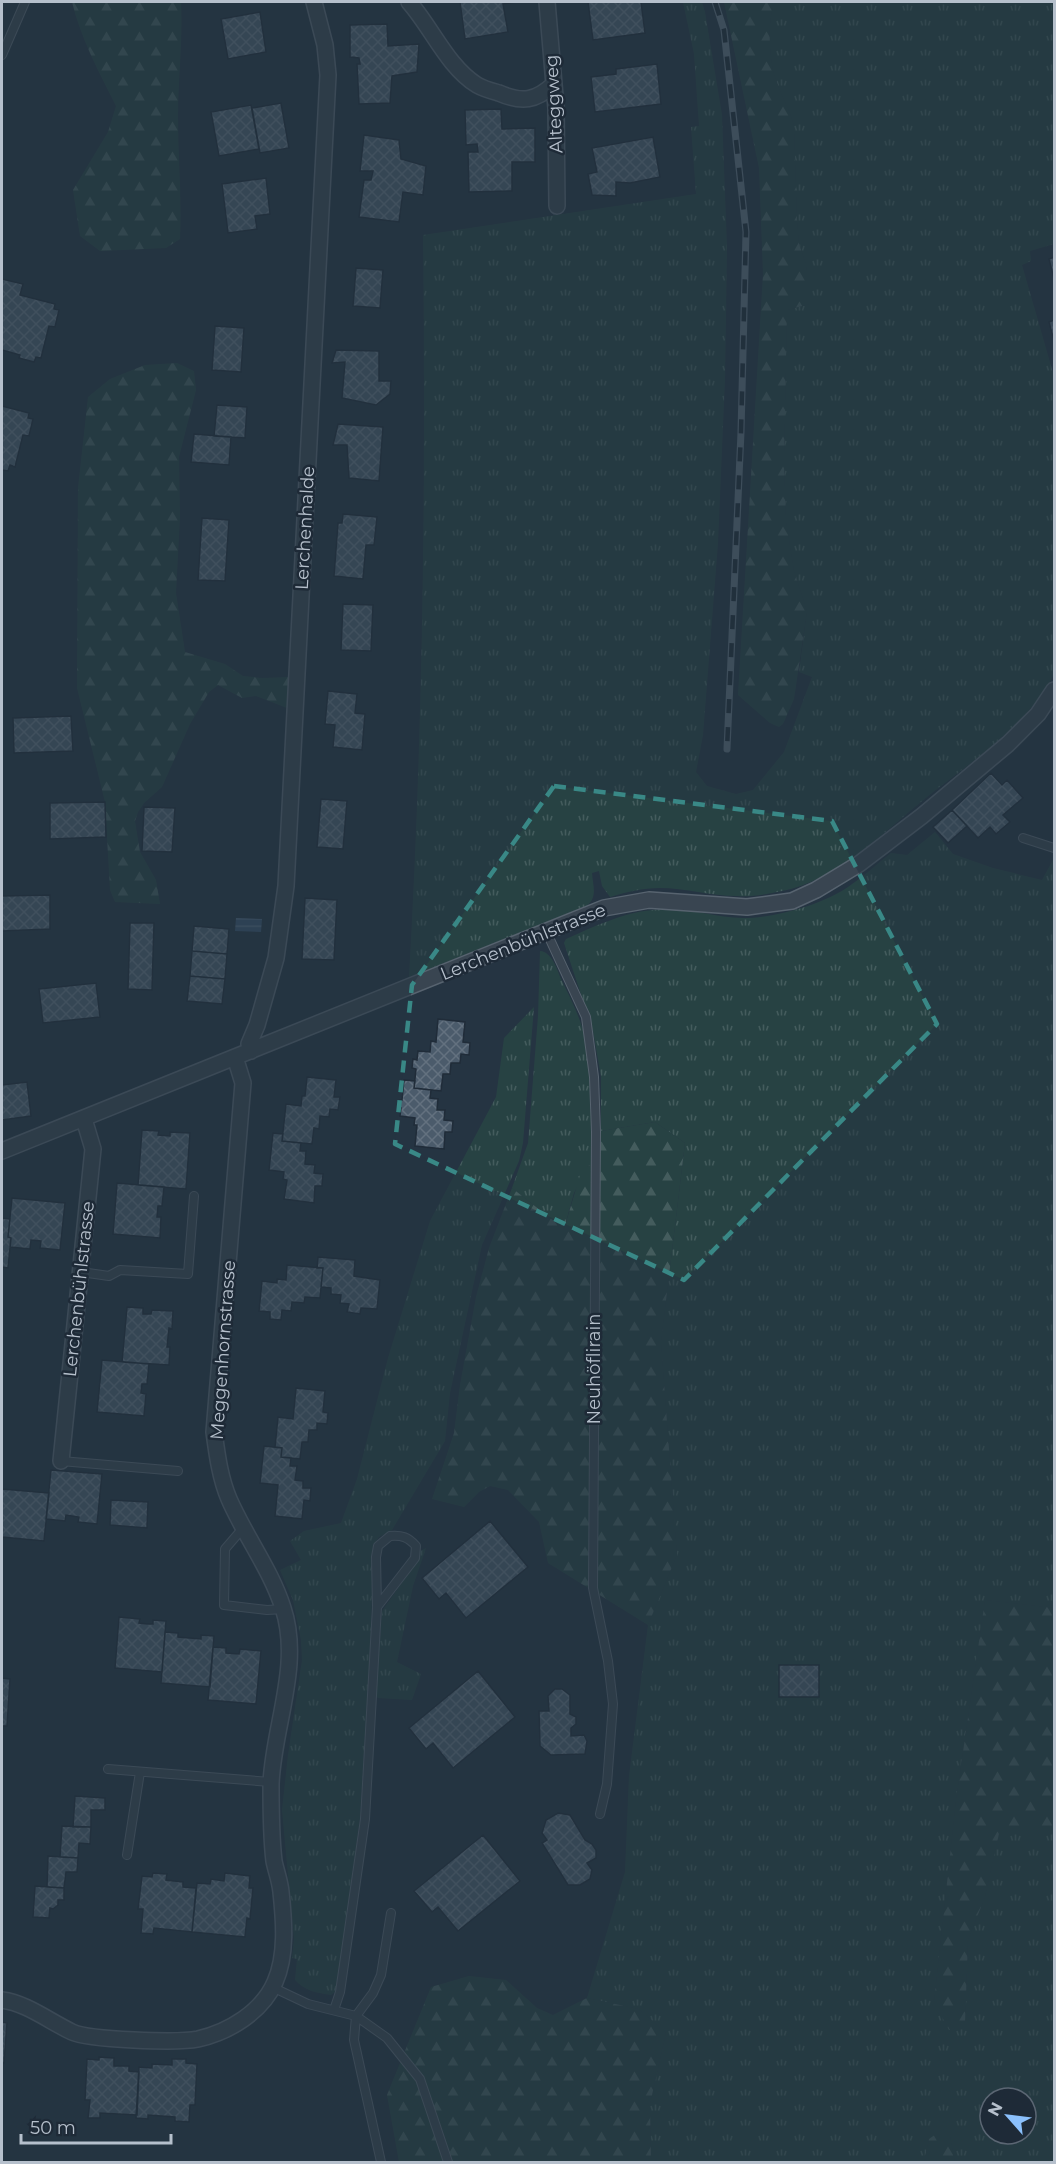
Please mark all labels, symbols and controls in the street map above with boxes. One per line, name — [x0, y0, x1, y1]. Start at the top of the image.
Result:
street label: Alteggweg — [540, 54, 568, 154]
street label: Lerchenhalde — [291, 465, 319, 591]
street label: Lerchenbühlstrasse — [437, 899, 609, 985]
street label: Lerchenbühlstrasse — [59, 1200, 99, 1378]
street label: Meggenhornstrasse — [206, 1259, 240, 1441]
street label: Neuhöflirain — [583, 1314, 605, 1424]
north arrow — [978, 2086, 1038, 2146]
text: N — [984, 2099, 1007, 2119]
scale bar — [21, 2107, 171, 2145]
text: 50 m — [30, 2117, 76, 2139]

